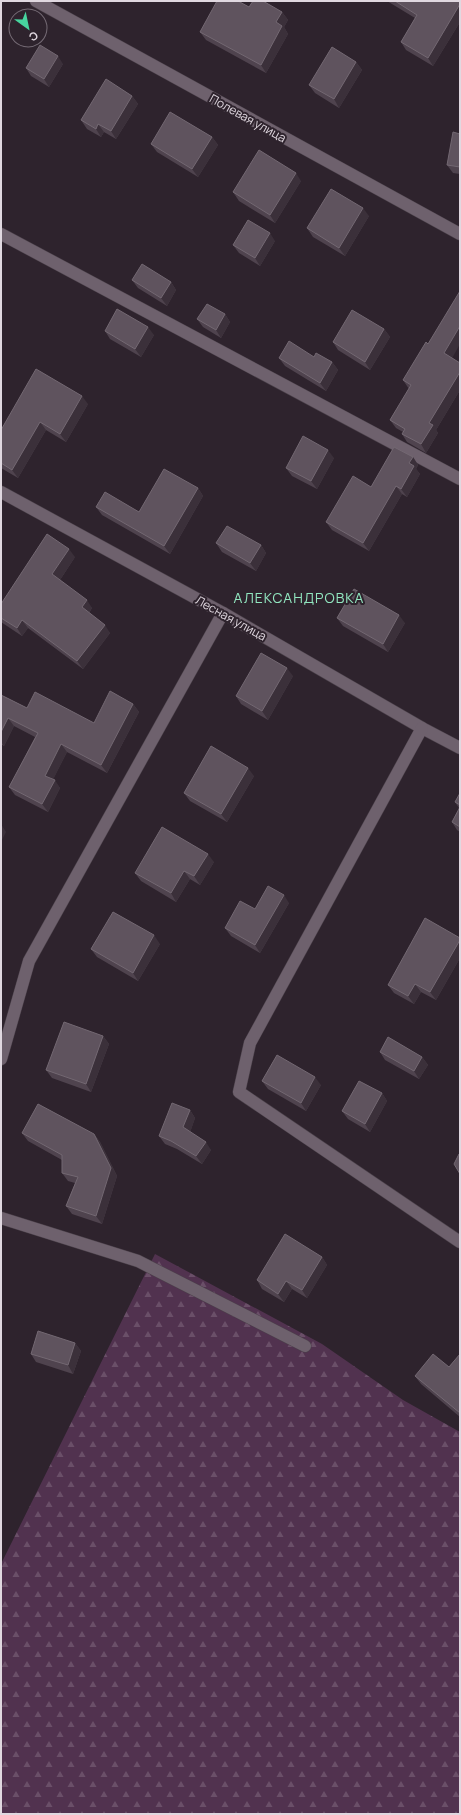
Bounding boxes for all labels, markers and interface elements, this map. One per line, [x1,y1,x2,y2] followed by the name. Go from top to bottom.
[8,8,48,48] north arrow
[26,28,41,45] text: С
[207,90,289,146] street label: Полевая улица
[234,588,364,607] district label: АЛЕКСАНДРОВКА
[192,591,270,645] street label: Лесная улица

